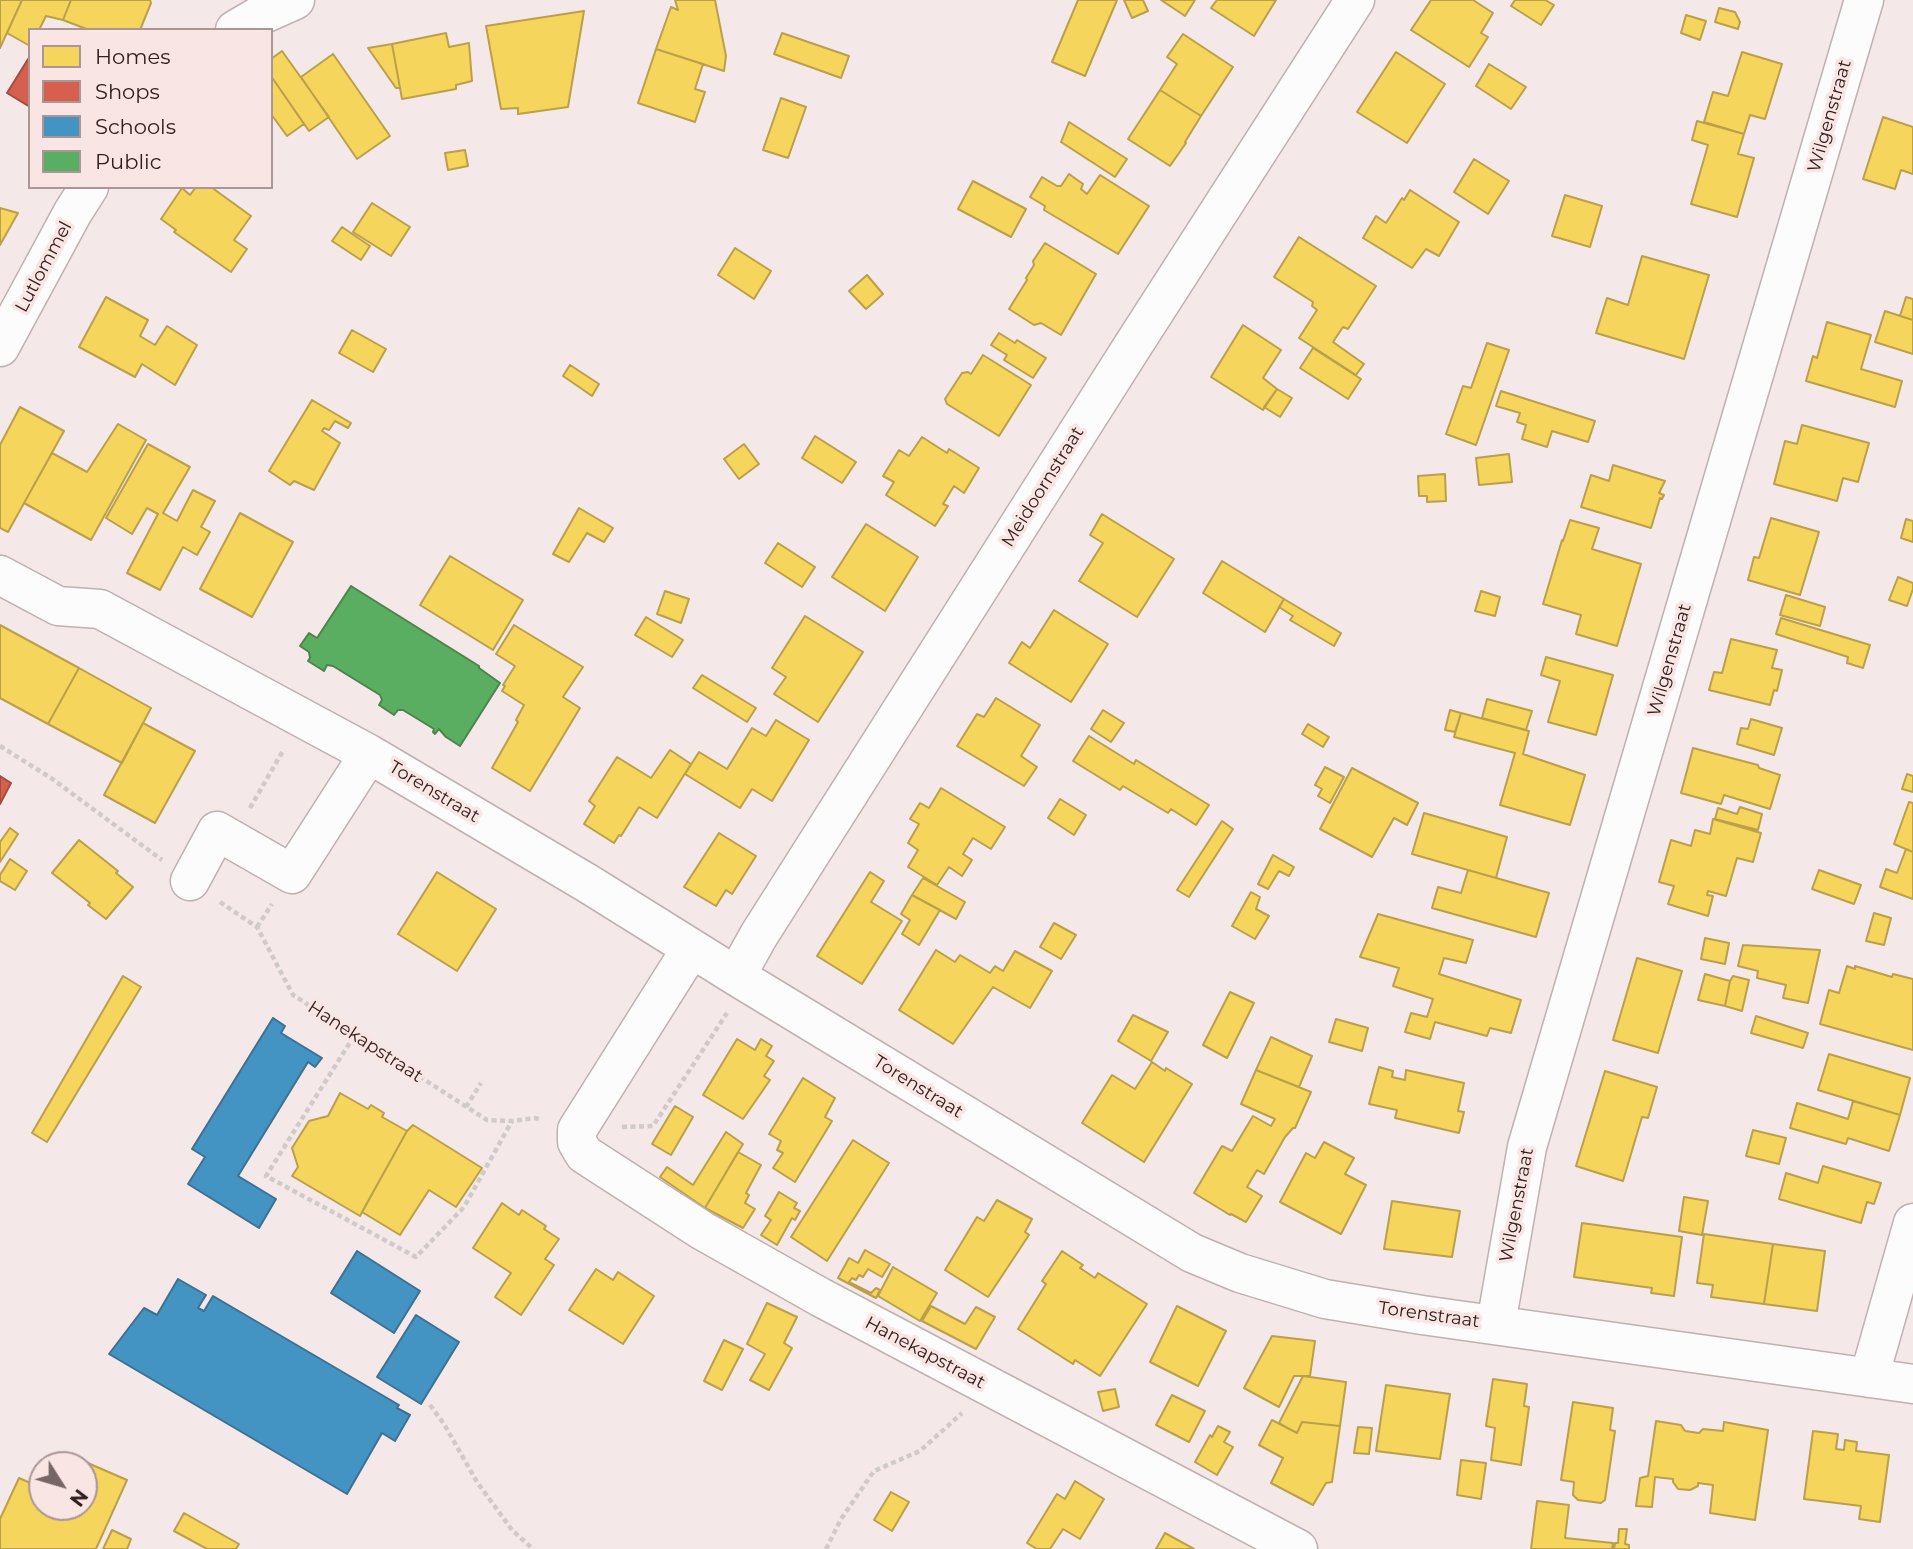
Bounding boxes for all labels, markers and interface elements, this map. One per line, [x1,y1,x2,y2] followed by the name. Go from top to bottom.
[28,28,273,189] legend
[95,44,170,69] text: Homes
[1804,57,1856,175] street label: Wilgenstraat
[95,79,160,104] text: Shops
[95,114,176,139] text: Schools
[95,149,162,174] text: Public
[11,218,77,316] street label: Lutlommel
[997,423,1089,551] street label: Meidoornstraat
[1644,601,1696,719] street label: Wilgenstraat
[385,757,483,827] street label: Torenstraat
[303,997,427,1087] street label: Hanekapstraat
[869,1051,967,1123] street label: Torenstraat
[1495,1146,1539,1264] street label: Wilgenstraat
[1377,1297,1481,1333] street label: Torenstraat
[861,1312,989,1394] street label: Hanekapstraat
[28,1451,98,1521] north arrow
[65,1485,92,1511] text: N

